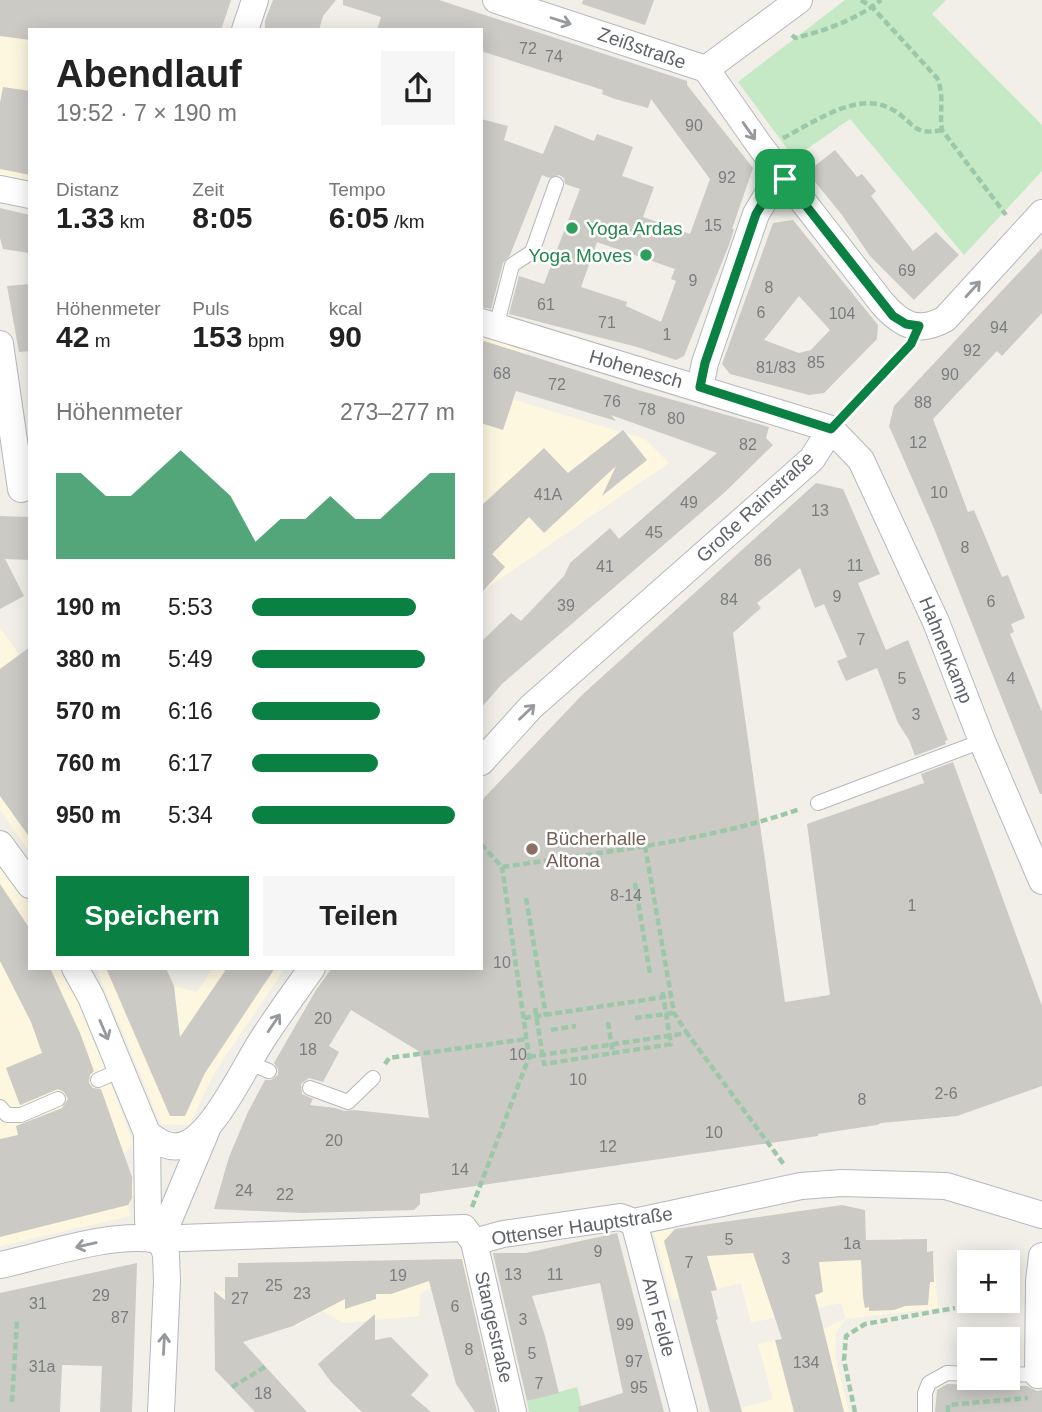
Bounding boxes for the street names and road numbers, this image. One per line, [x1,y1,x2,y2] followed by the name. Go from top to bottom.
[595,23,689,73] street label: Zeißstraße
[587,346,685,392] street label: Hohenesch
[692,447,818,567] street label: Große Rainstraße
[915,594,977,706] street label: Hahnenkamp
[490,1203,674,1249] street label: Ottenser Hauptstraße
[471,1269,517,1385] street label: Stangestraße
[638,1275,680,1359] street label: Am Felde

